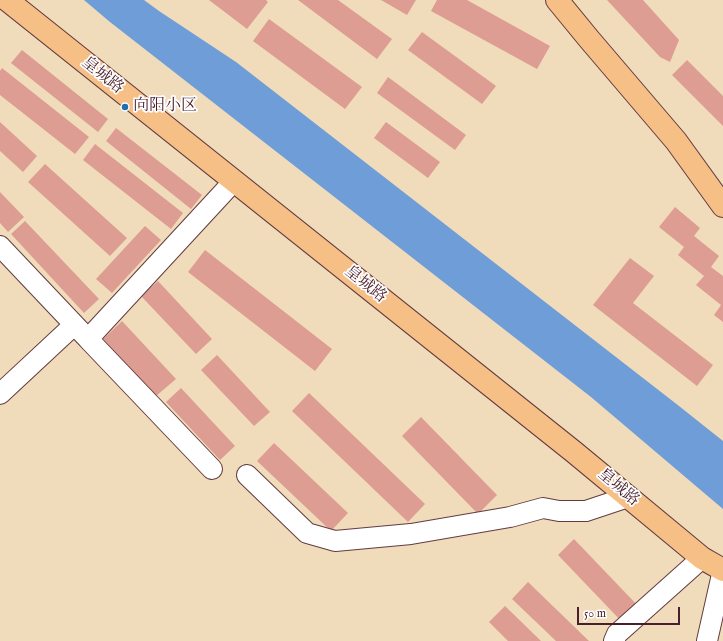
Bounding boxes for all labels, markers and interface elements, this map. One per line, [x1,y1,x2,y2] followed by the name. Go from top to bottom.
[77,53,127,99] street label: 皇城路
[133,97,197,117] place label: 向阳小区
[120,102,130,112] marker: 向阳小区
[340,262,390,308] street label: 皇城路
[593,465,643,511] street label: 皇城路
[579,599,682,625] scale bar
[584,606,606,621] text: 50 m

